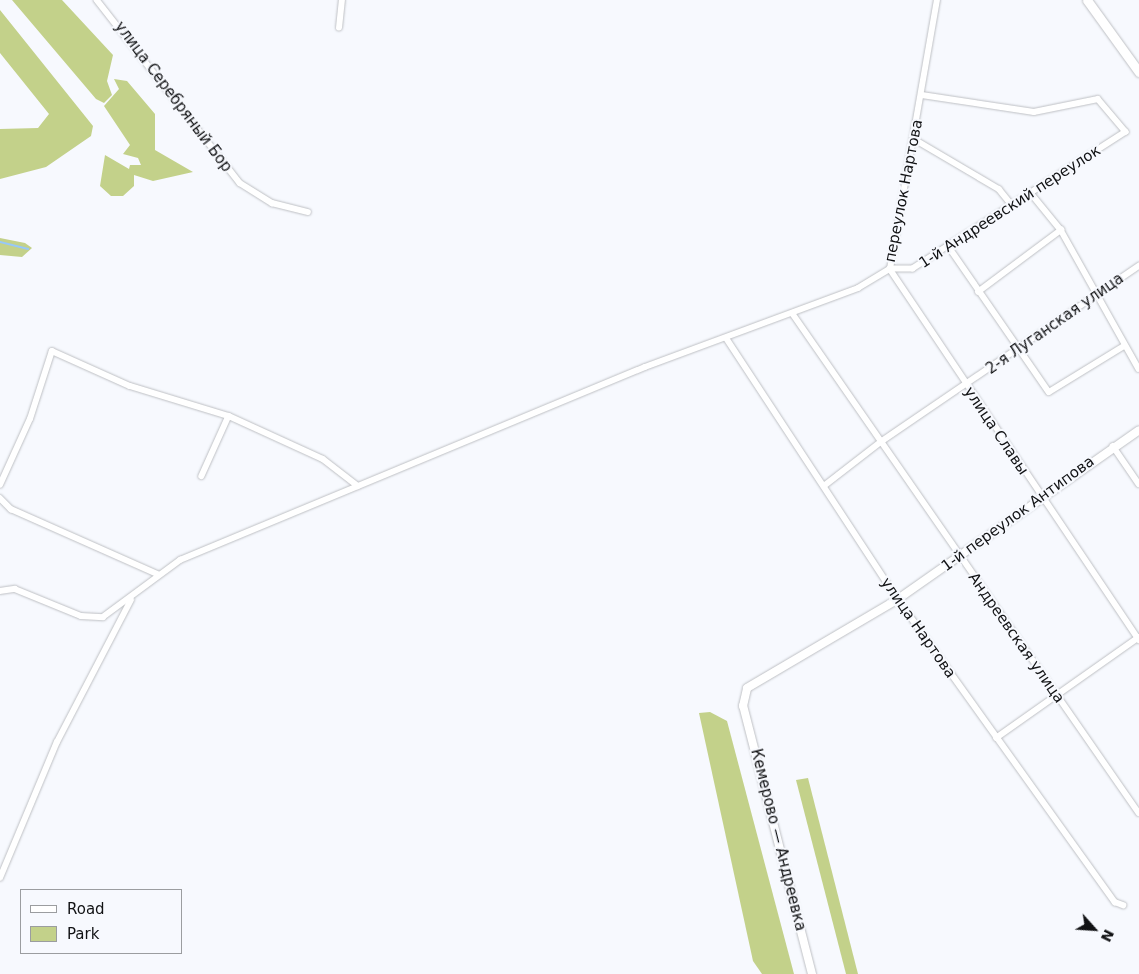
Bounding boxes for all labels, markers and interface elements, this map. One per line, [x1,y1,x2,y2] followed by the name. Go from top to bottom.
[111,18,235,176] street label: улица Серебряный Бор
[881,118,927,264] street label: переулок Нартова
[916,142,1104,272] street label: 1-й Андреевский переулок
[983,270,1127,378] street label: 2-я Луганская улица
[960,384,1032,478] street label: улица Славы
[938,453,1098,575] street label: 1-й переулок Антипова
[964,569,1068,707] street label: Андреевская улица
[877,574,959,682] street label: улица Нартова
[747,747,809,933] street label: Кемерово — Андреевка
[20,889,182,954] legend
[67,900,105,918] text: Road
[1069,904,1119,954] north arrow
[67,925,99,943] text: Park
[1098,927,1117,944] text: N

